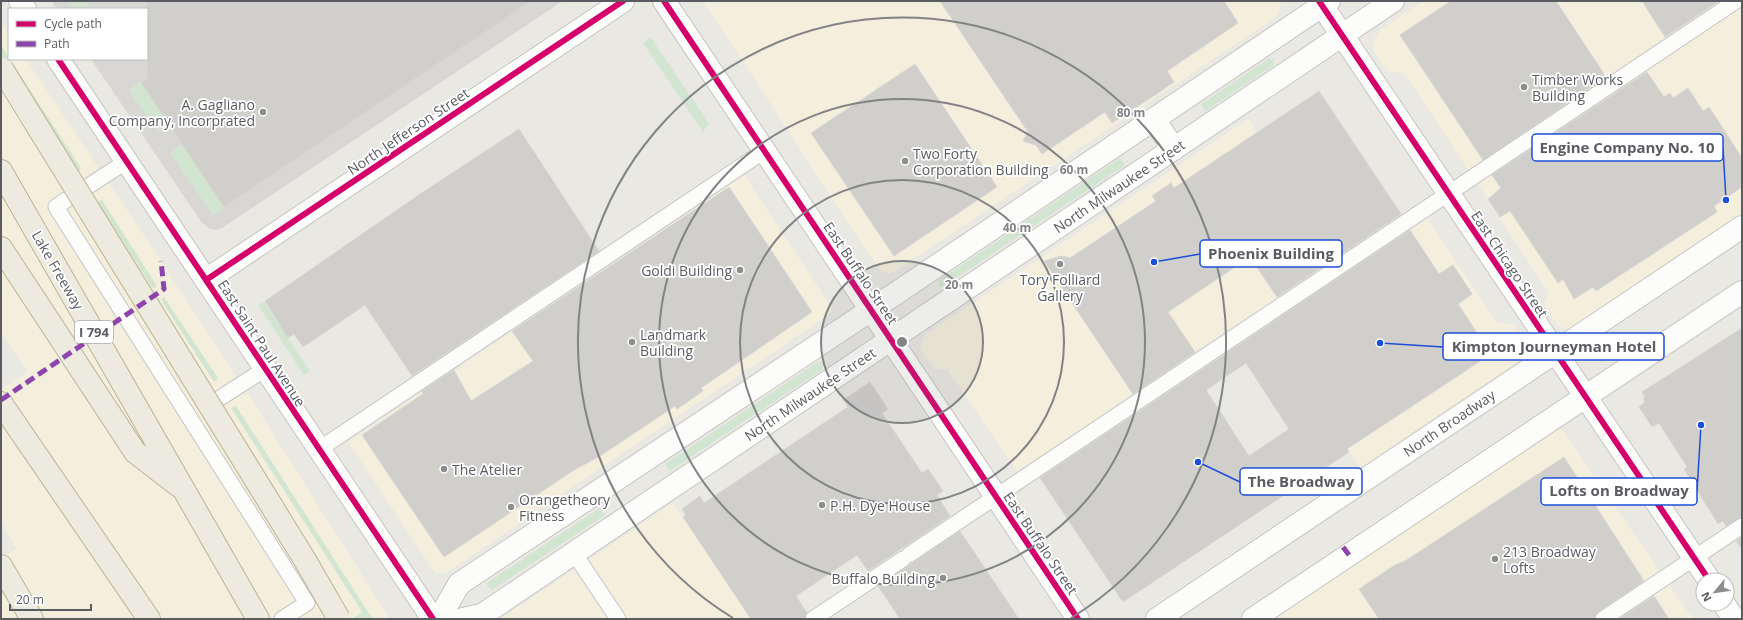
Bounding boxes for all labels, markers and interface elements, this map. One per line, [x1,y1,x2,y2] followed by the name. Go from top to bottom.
[8,8,148,60] legend
[44,15,102,32] text: Cycle path
[44,35,70,52] text: Path
[1532,70,1623,105] place label: Timber Works Building
[1519,82,1529,92] marker: Timber Works Building
[343,83,473,179] street label: North Jefferson Street
[109,95,255,130] place label: A. Gagliano Company, Incorprated
[1117,104,1145,121] text: 80 m
[258,107,268,117] marker: A. Gagliano Company, Incorprated
[1532,134,1723,161] callout: Engine Company No. 10
[1050,135,1188,237] street label: North Milwaukee Street
[1539,137,1715,157] text: Engine Company No. 10
[913,144,1049,179] place label: Two Forty Corporation Building
[900,156,910,166] marker: Two Forty Corporation Building
[1060,161,1088,178] text: 60 m
[1467,207,1553,321] street label: East Chicago Street
[819,218,903,328] street label: East Buffalo Street
[1003,219,1031,236] text: 40 m
[28,227,89,314] street label: Lake Freeway
[1200,240,1342,267] callout: Phoenix Building
[1208,243,1334,263] text: Phoenix Building
[1055,259,1065,269] marker: Tory Folliard Gallery
[641,261,732,280] place label: Goldi Building
[735,265,745,275] marker: Goldi Building
[1020,270,1100,305] place label: Tory Folliard Gallery
[214,276,310,410] street label: East Saint Paul Avenue
[945,276,973,293] text: 20 m
[75,321,113,343] road number: I 794
[640,325,707,360] place label: Landmark Building
[1443,333,1664,360] callout: Kimpton Journeyman Hotel
[895,335,909,349] centre of rings
[1452,336,1656,356] text: Kimpton Journeyman Hotel
[627,337,637,347] marker: Landmark Building
[741,343,879,445] street label: North Milwaukee Street
[1399,385,1500,461] street label: North Broadway
[452,460,522,479] place label: The Atelier
[439,464,449,474] marker: The Atelier
[1240,468,1362,495] callout: The Broadway
[1248,471,1355,491] text: The Broadway
[1541,478,1697,505] callout: Lofts on Broadway
[1549,480,1689,500] text: Lofts on Broadway
[999,488,1083,598] street label: East Buffalo Street
[519,490,611,525] place label: Orangetheory Fitness
[830,496,930,515] place label: P.H. Dye House
[817,500,827,510] marker: P.H. Dye House
[506,502,516,512] marker: Orangetheory Fitness
[1503,542,1597,577] place label: 213 Broadway Lofts
[1490,554,1500,564] marker: 213 Broadway Lofts
[832,569,935,588] place label: Buffalo Building
[1695,572,1735,612] north arrow
[938,573,948,583] marker: Buffalo Building
[10,586,91,612] scale bar
[1697,590,1715,605] text: N
[16,591,44,608] text: 20 m

